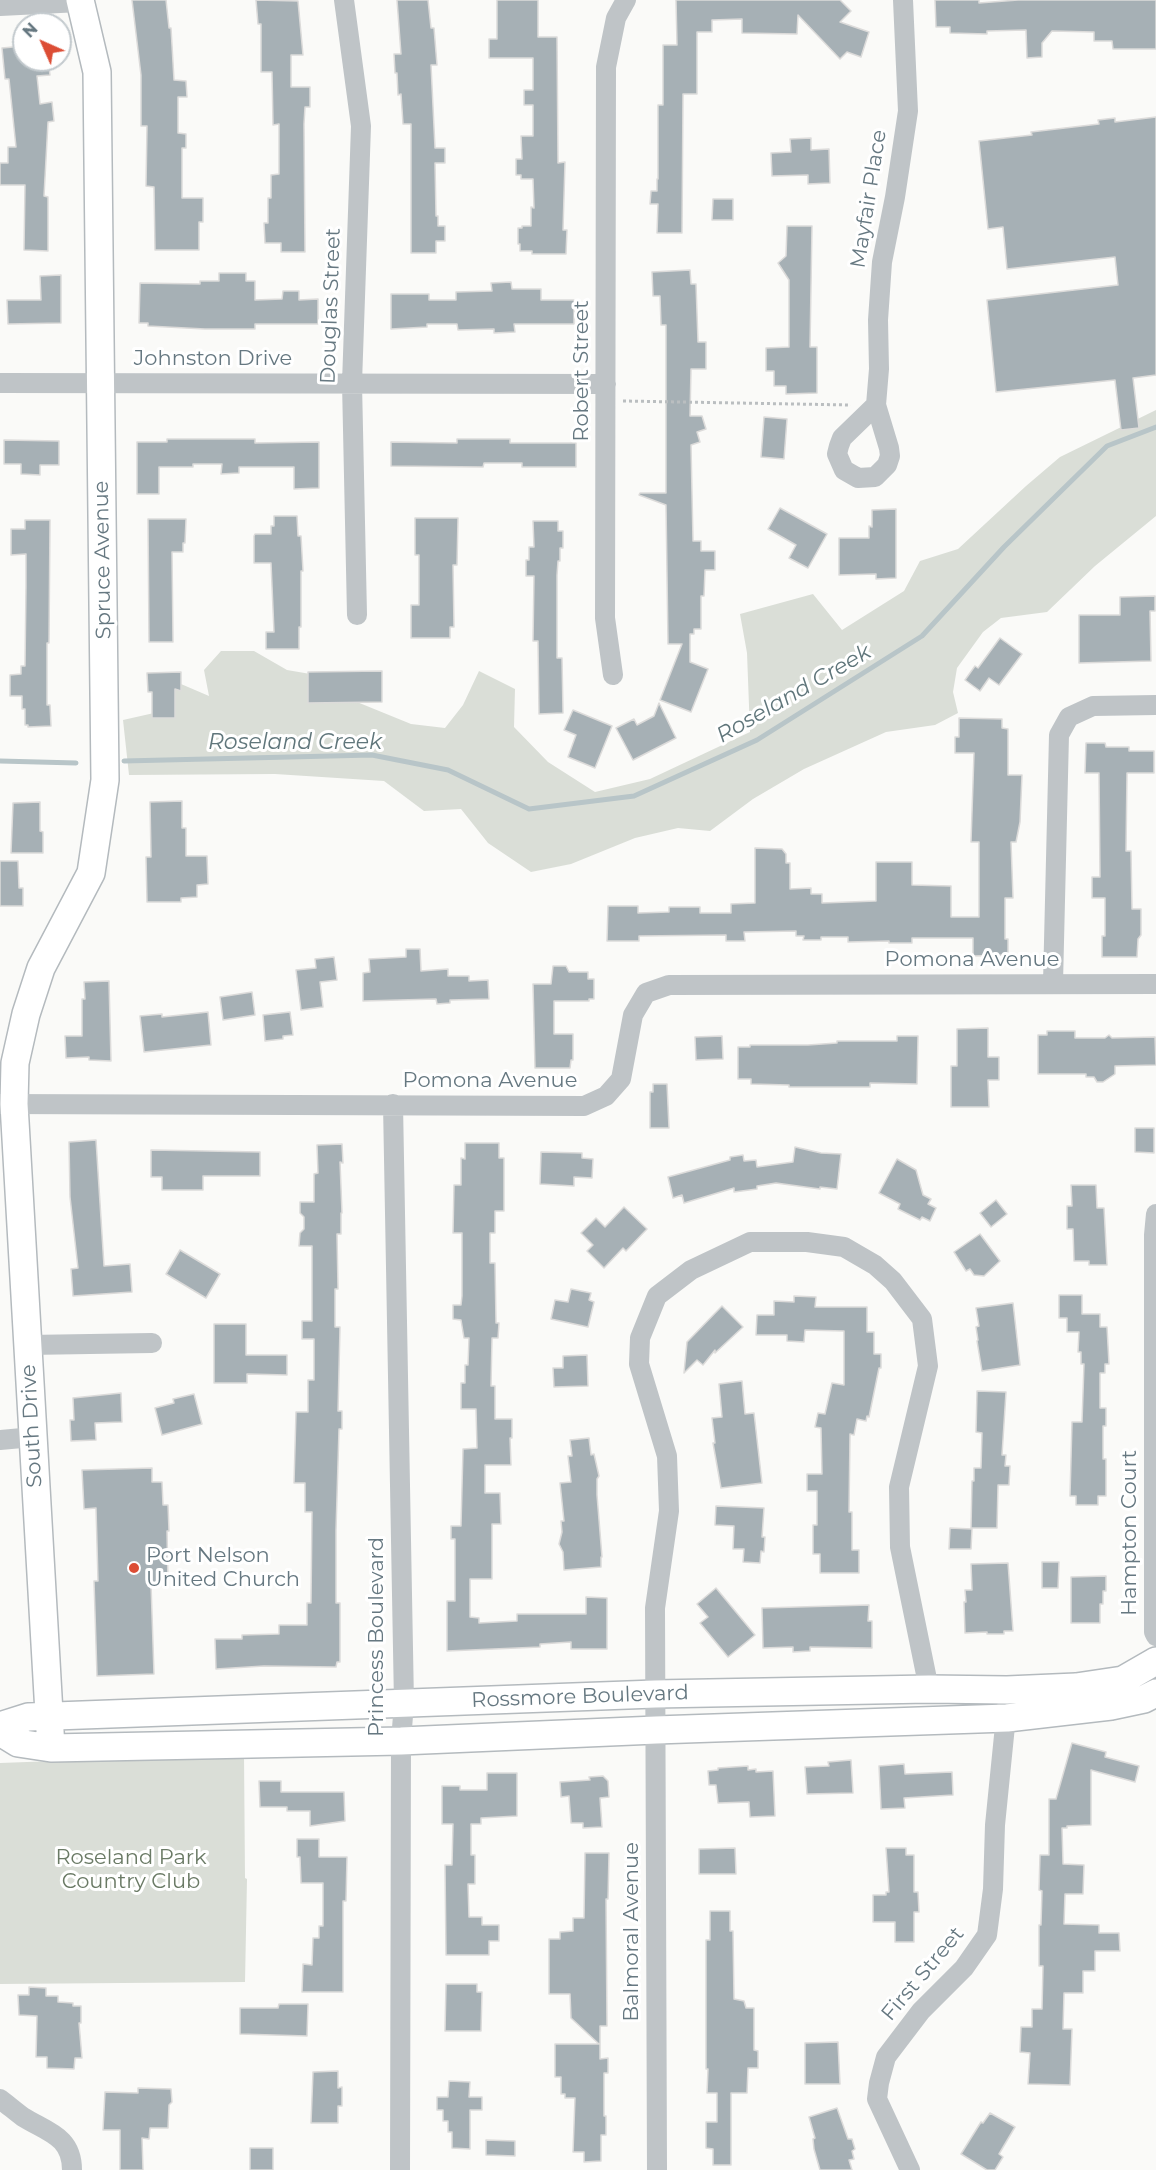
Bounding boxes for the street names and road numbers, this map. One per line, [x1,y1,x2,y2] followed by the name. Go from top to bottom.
[846,128,892,270] street label: Mayfair Place
[316,227,346,385] street label: Douglas Street
[569,300,595,442] street label: Robert Street
[134,346,292,372] street label: Johnston Drive
[89,480,117,640] street label: Spruce Avenue
[885,947,1059,973] street label: Pomona Avenue
[403,1068,577,1094] street label: Pomona Avenue
[16,1364,48,1488] street label: South Drive
[1117,1450,1143,1616] street label: Hampton Court
[364,1537,390,1737] street label: Princess Boulevard
[471,1681,689,1713] street label: Rossmore Boulevard
[619,1842,645,2022] street label: Balmoral Avenue
[876,1922,970,2026] street label: First Street

